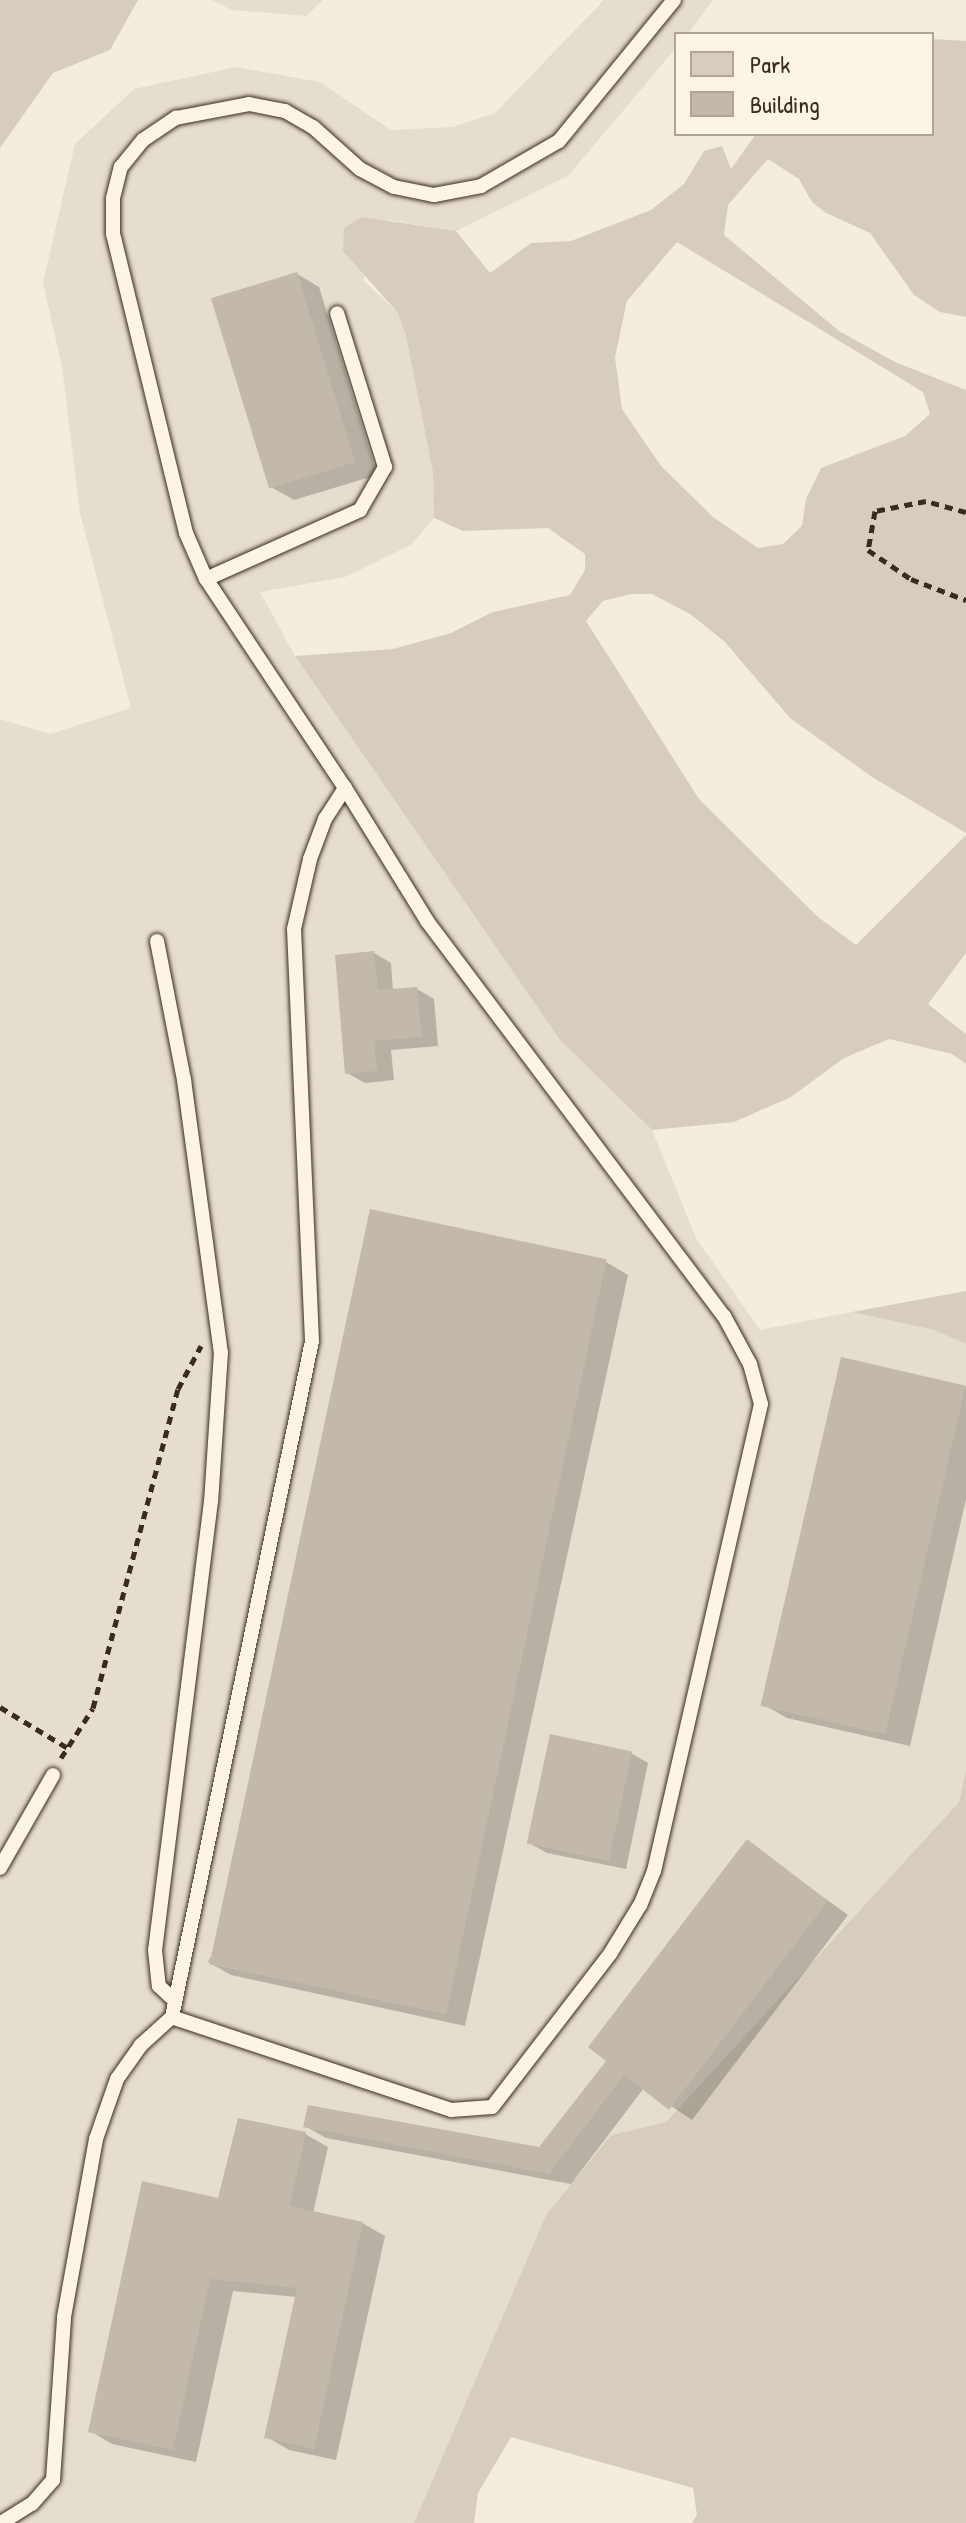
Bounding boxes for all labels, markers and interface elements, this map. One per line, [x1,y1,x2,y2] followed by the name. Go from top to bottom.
[674,32,934,136] legend
[750,48,790,80] text: Park
[750,88,820,120] text: Building

